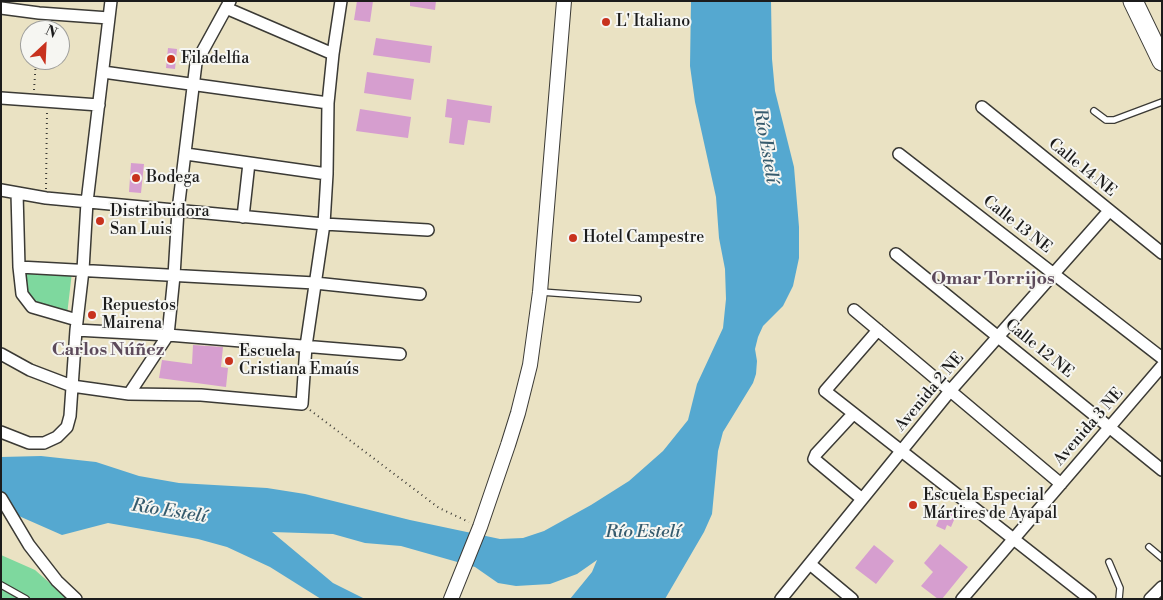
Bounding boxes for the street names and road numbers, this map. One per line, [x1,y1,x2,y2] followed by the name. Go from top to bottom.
[1044,135,1120,201] street label: Calle 14 NE
[979,192,1055,258] street label: Calle 13 NE
[1001,316,1077,382] street label: Calle 12 NE
[892,349,968,435] street label: Avenida 2 NE
[1050,384,1128,470] street label: Avenida 3 NE

